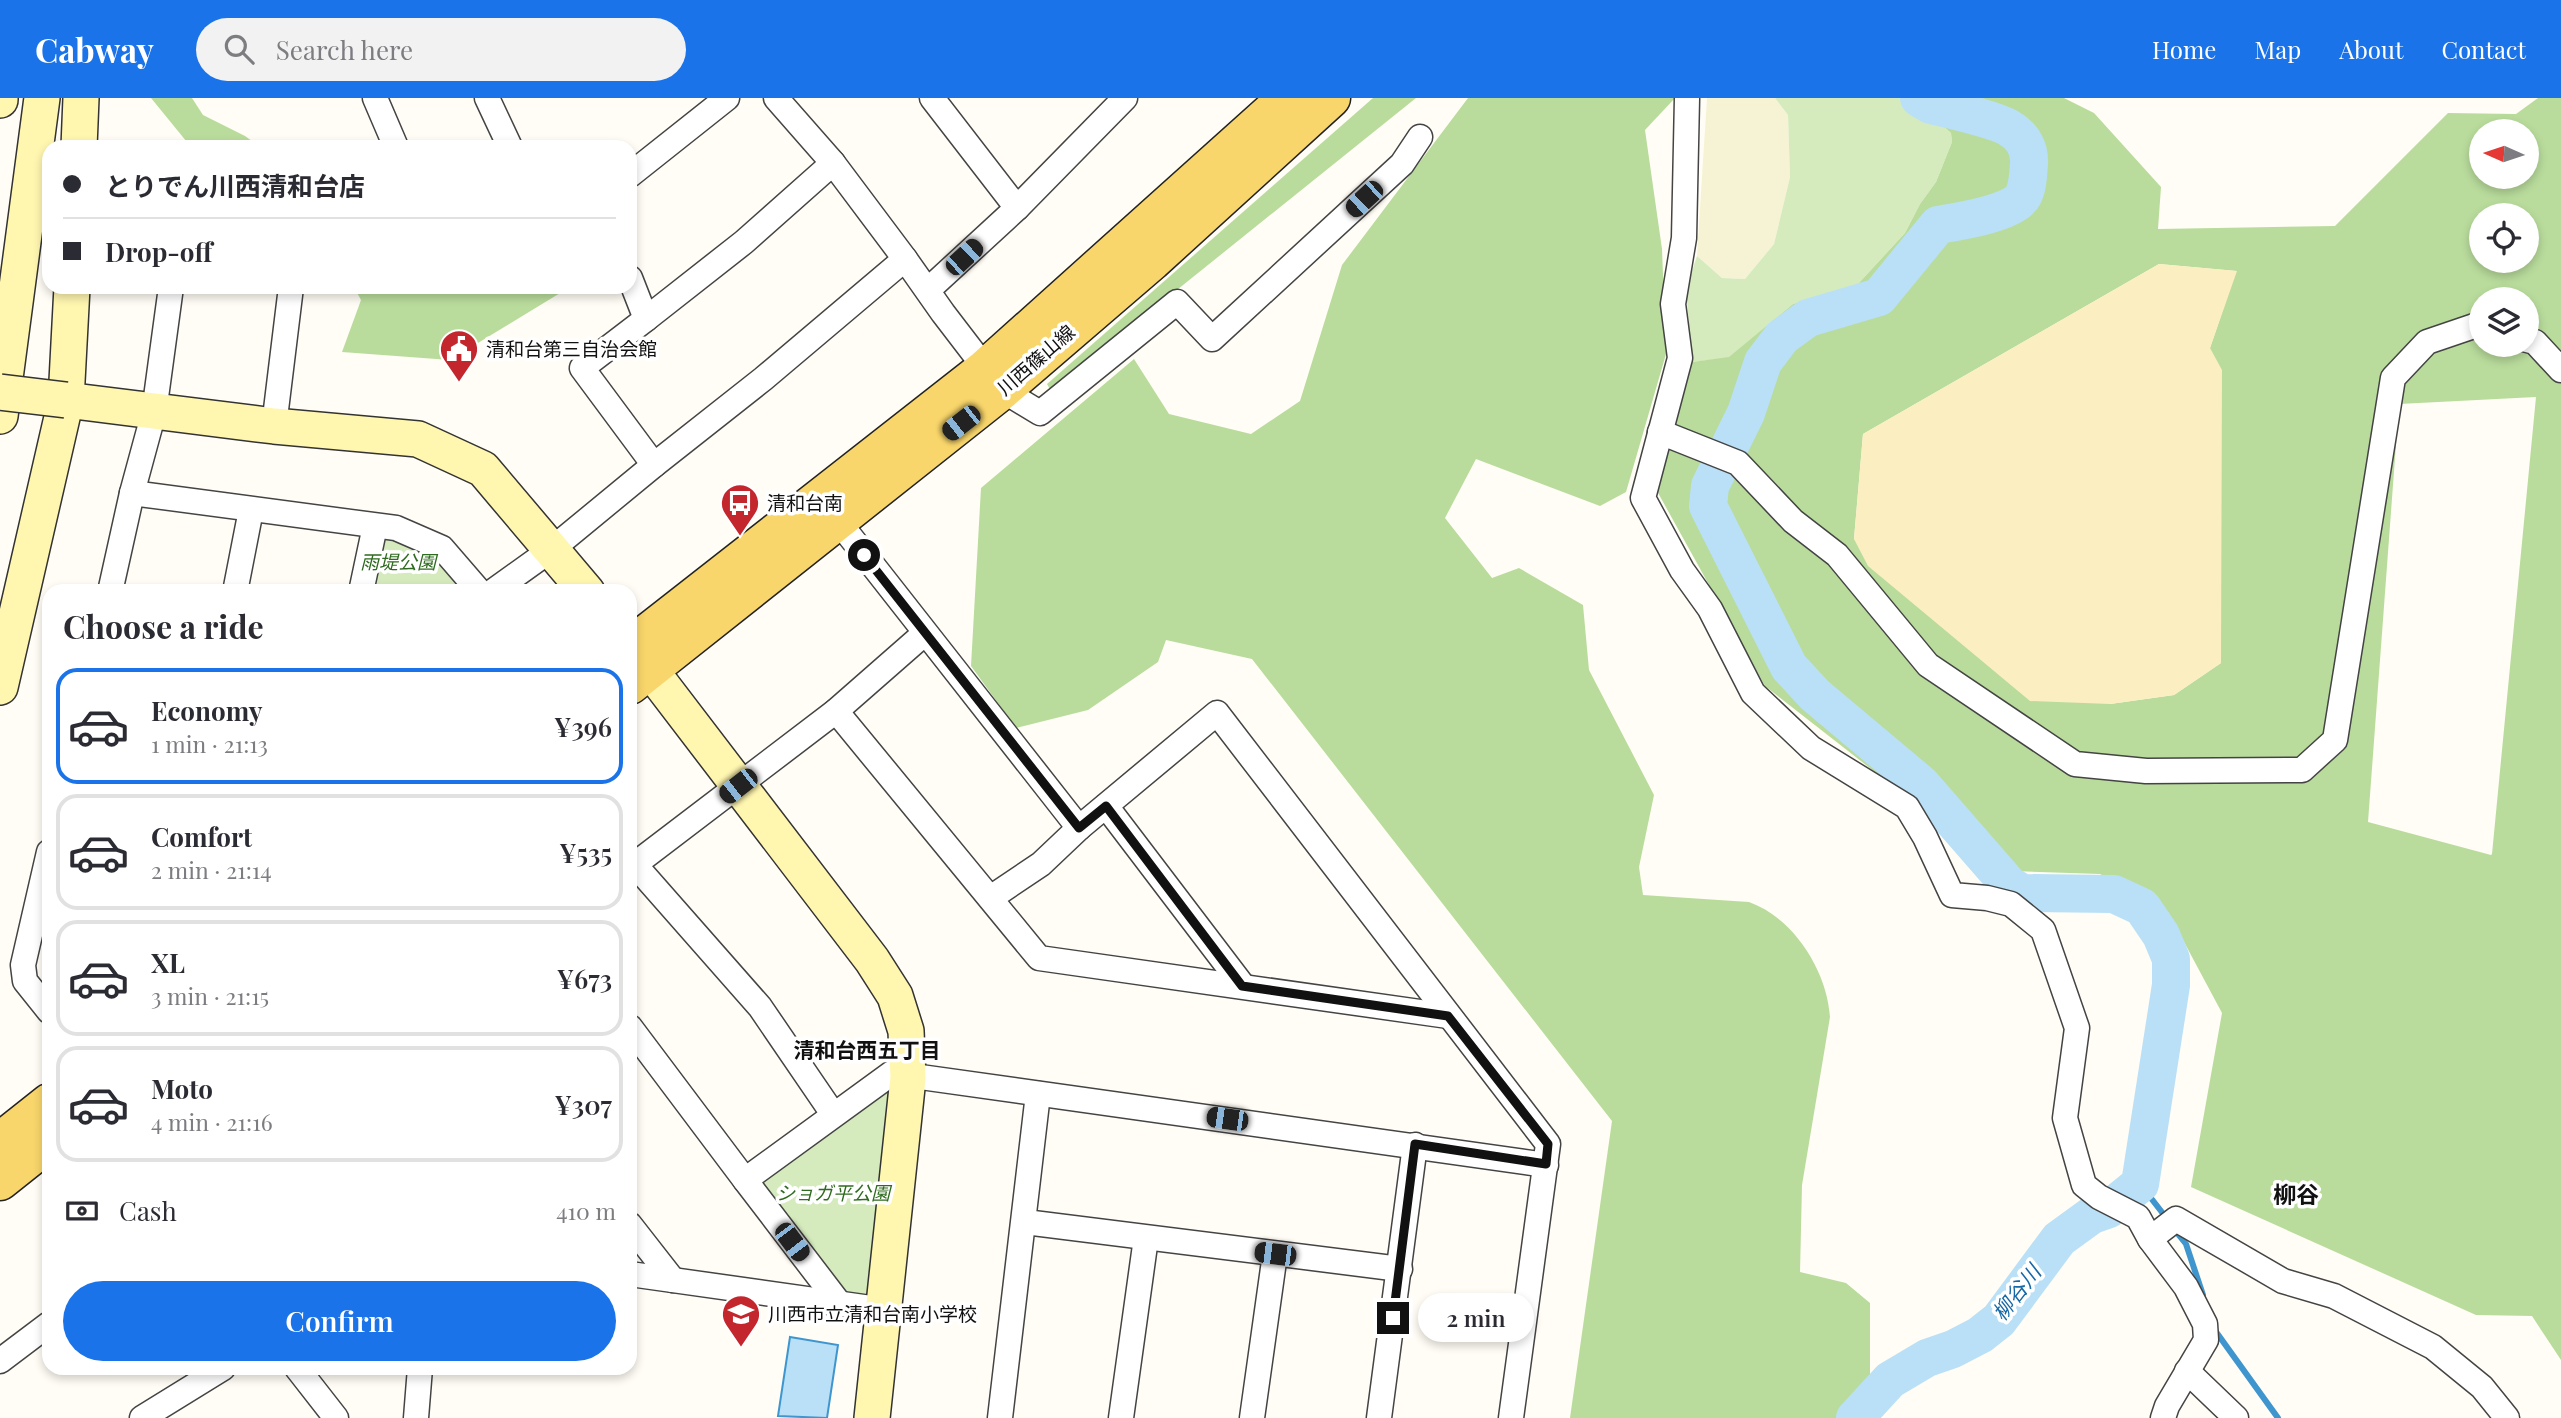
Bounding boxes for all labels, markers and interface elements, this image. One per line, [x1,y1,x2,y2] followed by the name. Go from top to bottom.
[196,18,686,81] search box
[35,27,154,71] text: Cabway
[220,30,258,68] icon: search
[276,32,413,67] text: Search here
[2152,33,2216,65] text: Home
[2254,33,2301,65] text: Map
[2339,33,2403,65] text: About
[2441,33,2526,65] text: Contact
[2469,119,2539,189] north arrow
[2469,119,2539,357] map controls
[105,168,365,203] text: とりでん川西清和台店
[1342,177,1387,221] car
[2469,203,2539,273] button: locate
[105,234,212,269] text: Drop-off
[942,235,987,279] car
[2469,287,2539,357] button: layers
[991,318,1080,400] street label: 川西篠山線
[438,328,480,383] public building icon: 清和台第三自治会館
[486,335,657,361] place label: 清和台第三自治会館
[938,402,985,444] car
[719,482,761,537] bus stop icon: 清和台南
[767,489,843,515] place label: 清和台南
[848,539,880,571] route start
[360,548,439,574] park label: 雨堤公園
[63,604,264,647] text: Choose a ride
[151,693,262,728] text: Economy
[67,695,130,758] icon: car
[554,709,612,744] text: ¥396
[151,728,268,759] text: 1 min · 21:13
[715,765,762,807] car
[151,819,252,854] text: Comfort
[67,821,130,884] icon: car
[559,835,612,870] text: ¥535
[151,854,272,885] text: 2 min · 21:14
[151,945,185,980] text: XL
[67,947,130,1010] icon: car
[557,961,612,996] text: ¥673
[151,980,269,1011] text: 3 min · 21:15
[794,1035,941,1063] district label: 清和台西五丁目
[151,1071,213,1106] text: Moto
[67,1073,130,1136] icon: car
[555,1087,612,1122] text: ¥307
[151,1106,273,1137] text: 4 min · 21:16
[1205,1106,1250,1132] car
[2273,1178,2319,1209] district label: 柳谷
[776,1179,893,1205] park label: ショガ平公園
[63,1192,101,1230] icon: cash
[119,1193,177,1228] text: Cash
[556,1195,616,1226] text: 410 m
[771,1219,814,1265] car
[1253,1241,1298,1267] car
[1985,1257,2047,1325] water label: 柳谷川
[63,1281,616,1361] button: Confirm
[720,1293,762,1348] school or university icon: 川西市立清和台南小学校
[1418,1294,1533,1342] callout: 2 min
[768,1300,977,1326] place label: 川西市立清和台南小学校
[1377,1302,1409,1334] route end
[1447,1302,1505,1333] text: 2 min

